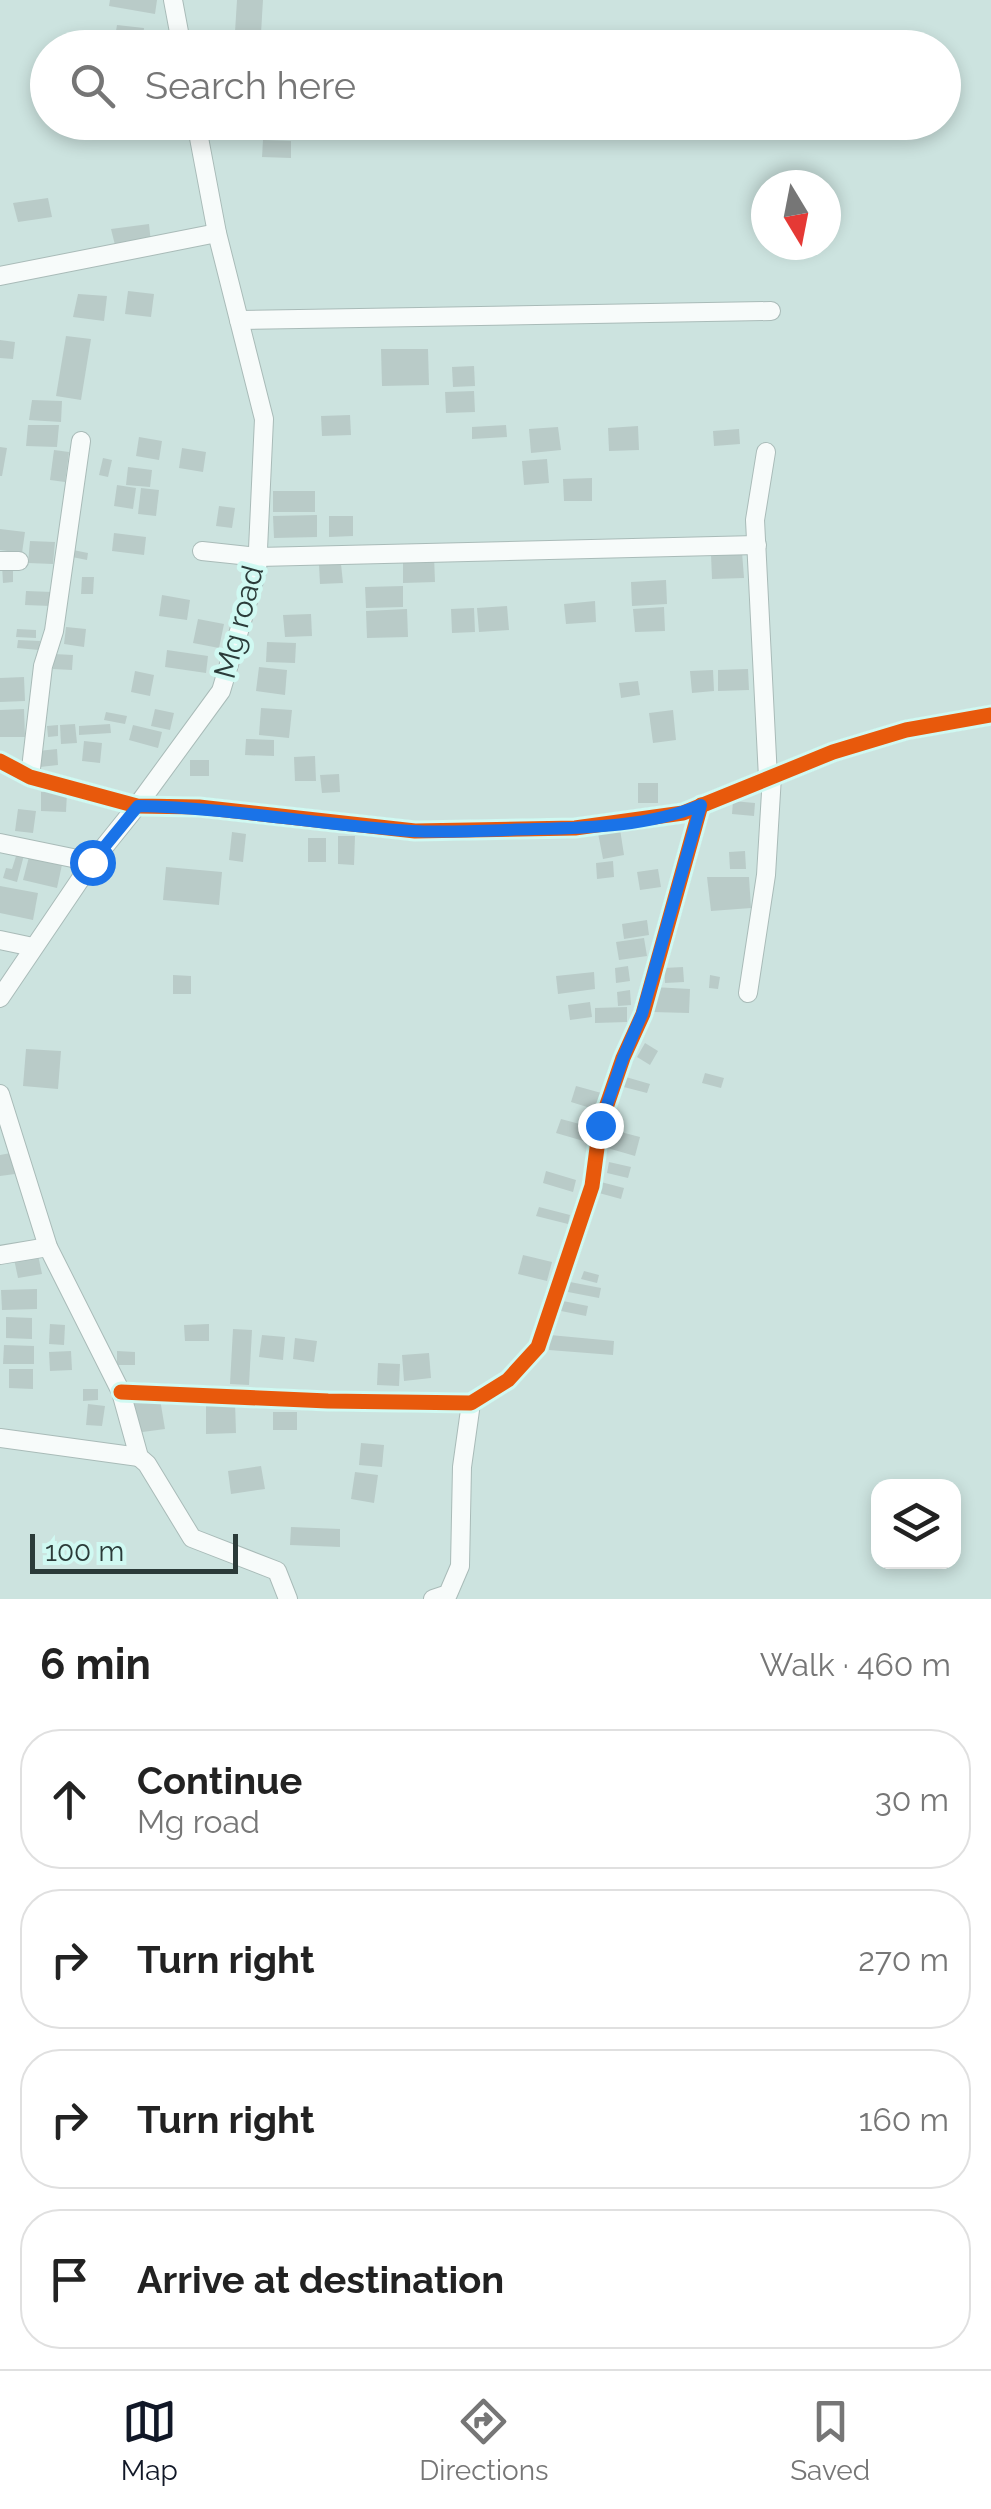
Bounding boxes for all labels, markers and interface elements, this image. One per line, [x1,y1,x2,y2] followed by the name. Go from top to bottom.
[30,30,961,140] search box
[65,58,120,113] icon: search
[145,63,356,108] text: Search here
[751,170,841,260] north arrow
[207,562,270,682] street label: Mg road
[70,840,116,886] route start
[578,1103,624,1149] route end
[871,1479,961,1569] map controls
[871,1479,961,1569] button: layers
[30,1529,238,1574] scale bar
[45,1535,124,1568] text: 100 m
[40,1640,151,1689] text: 6 min
[760,1646,951,1683] text: Walk · 460 m
[137,1758,302,1803] text: Continue
[42,1772,97,1827] icon: ahead
[875,1781,949,1818] text: 30 m
[137,1803,260,1840] text: Mg road
[42,1932,97,1987] icon: right
[137,1937,314,1982] text: Turn right
[858,1941,949,1978] text: 270 m
[42,2092,97,2147] icon: right
[137,2097,314,2142] text: Turn right
[859,2101,949,2138] text: 160 m
[42,2252,97,2307] icon: arrive
[137,2257,504,2302] text: Arrive at destination
[121,2394,178,2487] tab: Map
[419,2394,549,2487] tab: Directions
[790,2394,870,2487] tab: Saved

